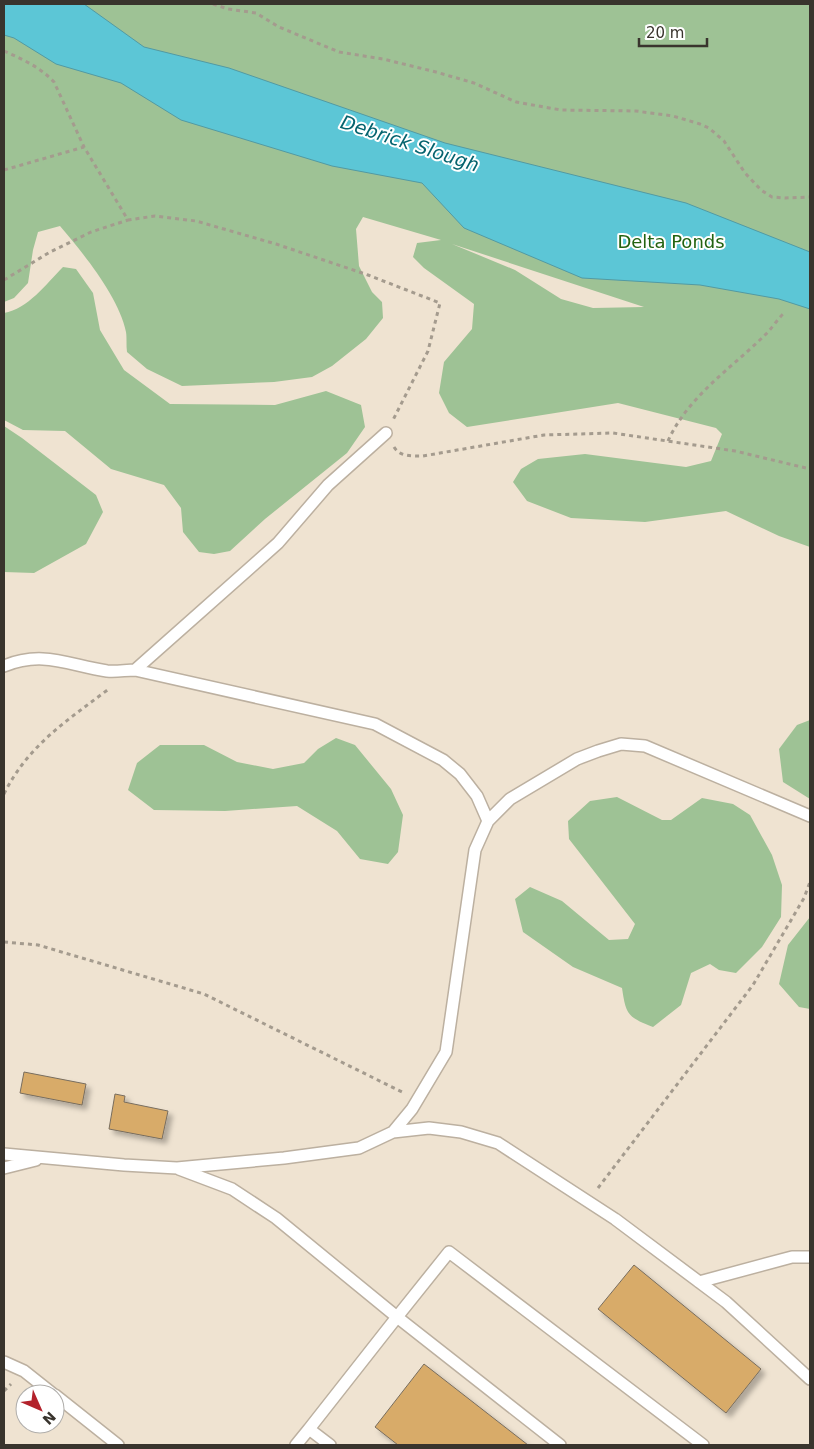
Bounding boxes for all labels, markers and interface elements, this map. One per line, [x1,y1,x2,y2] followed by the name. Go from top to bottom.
[639,15,706,47] scale bar
[646,24,684,42] text: 20 m
[338,110,482,176] water label: Debrick Slough
[617,231,725,252] park label: Delta Ponds
[15,1384,65,1434] north arrow
[39,1408,59,1428] text: N

